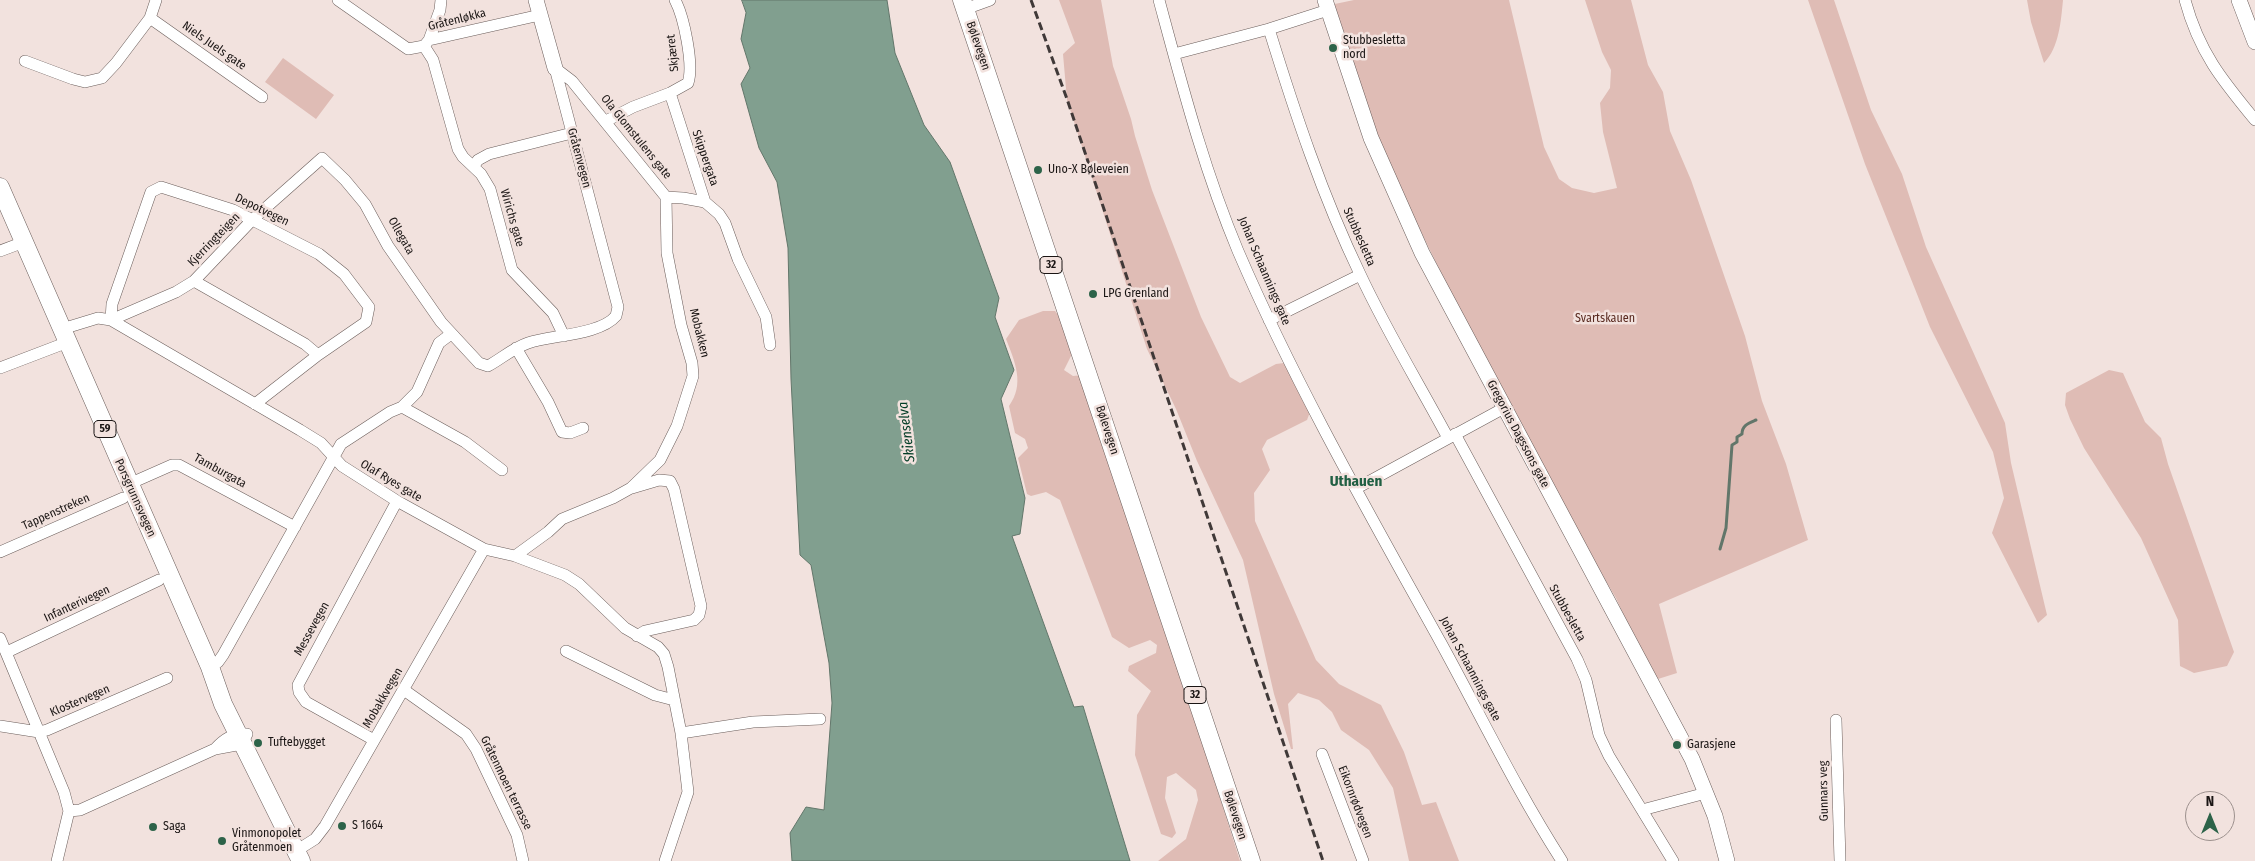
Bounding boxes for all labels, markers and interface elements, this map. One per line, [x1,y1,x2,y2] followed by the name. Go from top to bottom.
[427,6,487,34] street label: Gråtenløkka
[179,19,249,73] street label: Niels Juels gate
[963,20,993,72] street label: Bølevegen
[664,34,682,72] street label: Skjæret
[1343,34,1406,62] place label: Stubbesletta nord
[1327,42,1339,54] marker: Stubbesletta nord
[598,92,674,182] street label: Ola Glomstulens gate
[564,126,594,190] street label: Gråtenvegen
[689,128,721,188] street label: Skippergata
[1048,163,1129,177] place label: Uno-X Bøleveien
[1032,164,1044,176] marker: Uno-X Bøleveien
[497,187,527,249] street label: Wirichs gate
[233,191,291,229] street label: Depotvegen
[1340,205,1378,269] street label: Stubbesletta
[185,210,243,270] street label: Kjerringteigen
[385,215,417,257] street label: Ollegata
[1235,215,1293,327] street label: Johan Schaannings gate
[1040,256,1062,274] road number: 32
[1103,287,1169,301] place label: LPG Grenland
[1087,288,1099,300] marker: LPG Grenland
[686,307,712,359] street label: Mobakken
[1575,312,1635,326] park label: Svartskauen
[1484,378,1552,490] street label: Gregorius Dagssons gate
[895,401,919,463] water label: Skienselva
[1092,404,1122,456] street label: Bølevegen
[94,420,116,438] road number: 59
[191,451,249,491] street label: Tamburgata
[111,457,159,539] street label: Porsgrunnsvegen
[357,457,425,505] street label: Olaf Ryes gate
[1330,473,1382,491] district label: Uthauen
[20,491,92,533] street label: Tappenstreken
[42,582,112,626] street label: Infanterivegen
[1546,582,1588,644] street label: Stubbesletta
[291,600,333,658] street label: Messevegen
[1436,614,1504,724] street label: Johan Schaannings gate
[360,665,406,731] street label: Mobakkvegen
[48,682,112,720] street label: Klostervegen
[1184,686,1206,704] road number: 32
[477,734,535,832] street label: Gråtenmoen terrasse
[268,736,325,750] place label: Tuftebygget
[252,737,264,749] marker: Tuftebygget
[1687,738,1736,752] place label: Garasjene
[1671,739,1683,751] marker: Garasjene
[1816,761,1832,821] street label: Gunnars veg
[1335,764,1375,840] street label: Eikornrødvegen
[1220,789,1250,841] street label: Bølevegen
[2185,791,2235,841] north arrow
[2206,793,2214,810] text: N
[352,819,383,833] place label: S 1664
[163,820,186,834] place label: Saga
[336,820,348,832] marker: S 1664
[147,821,159,833] marker: Saga
[232,827,301,855] place label: Vinmonopolet Gråtenmoen
[216,835,228,847] marker: Vinmonopolet Gråtenmoen

